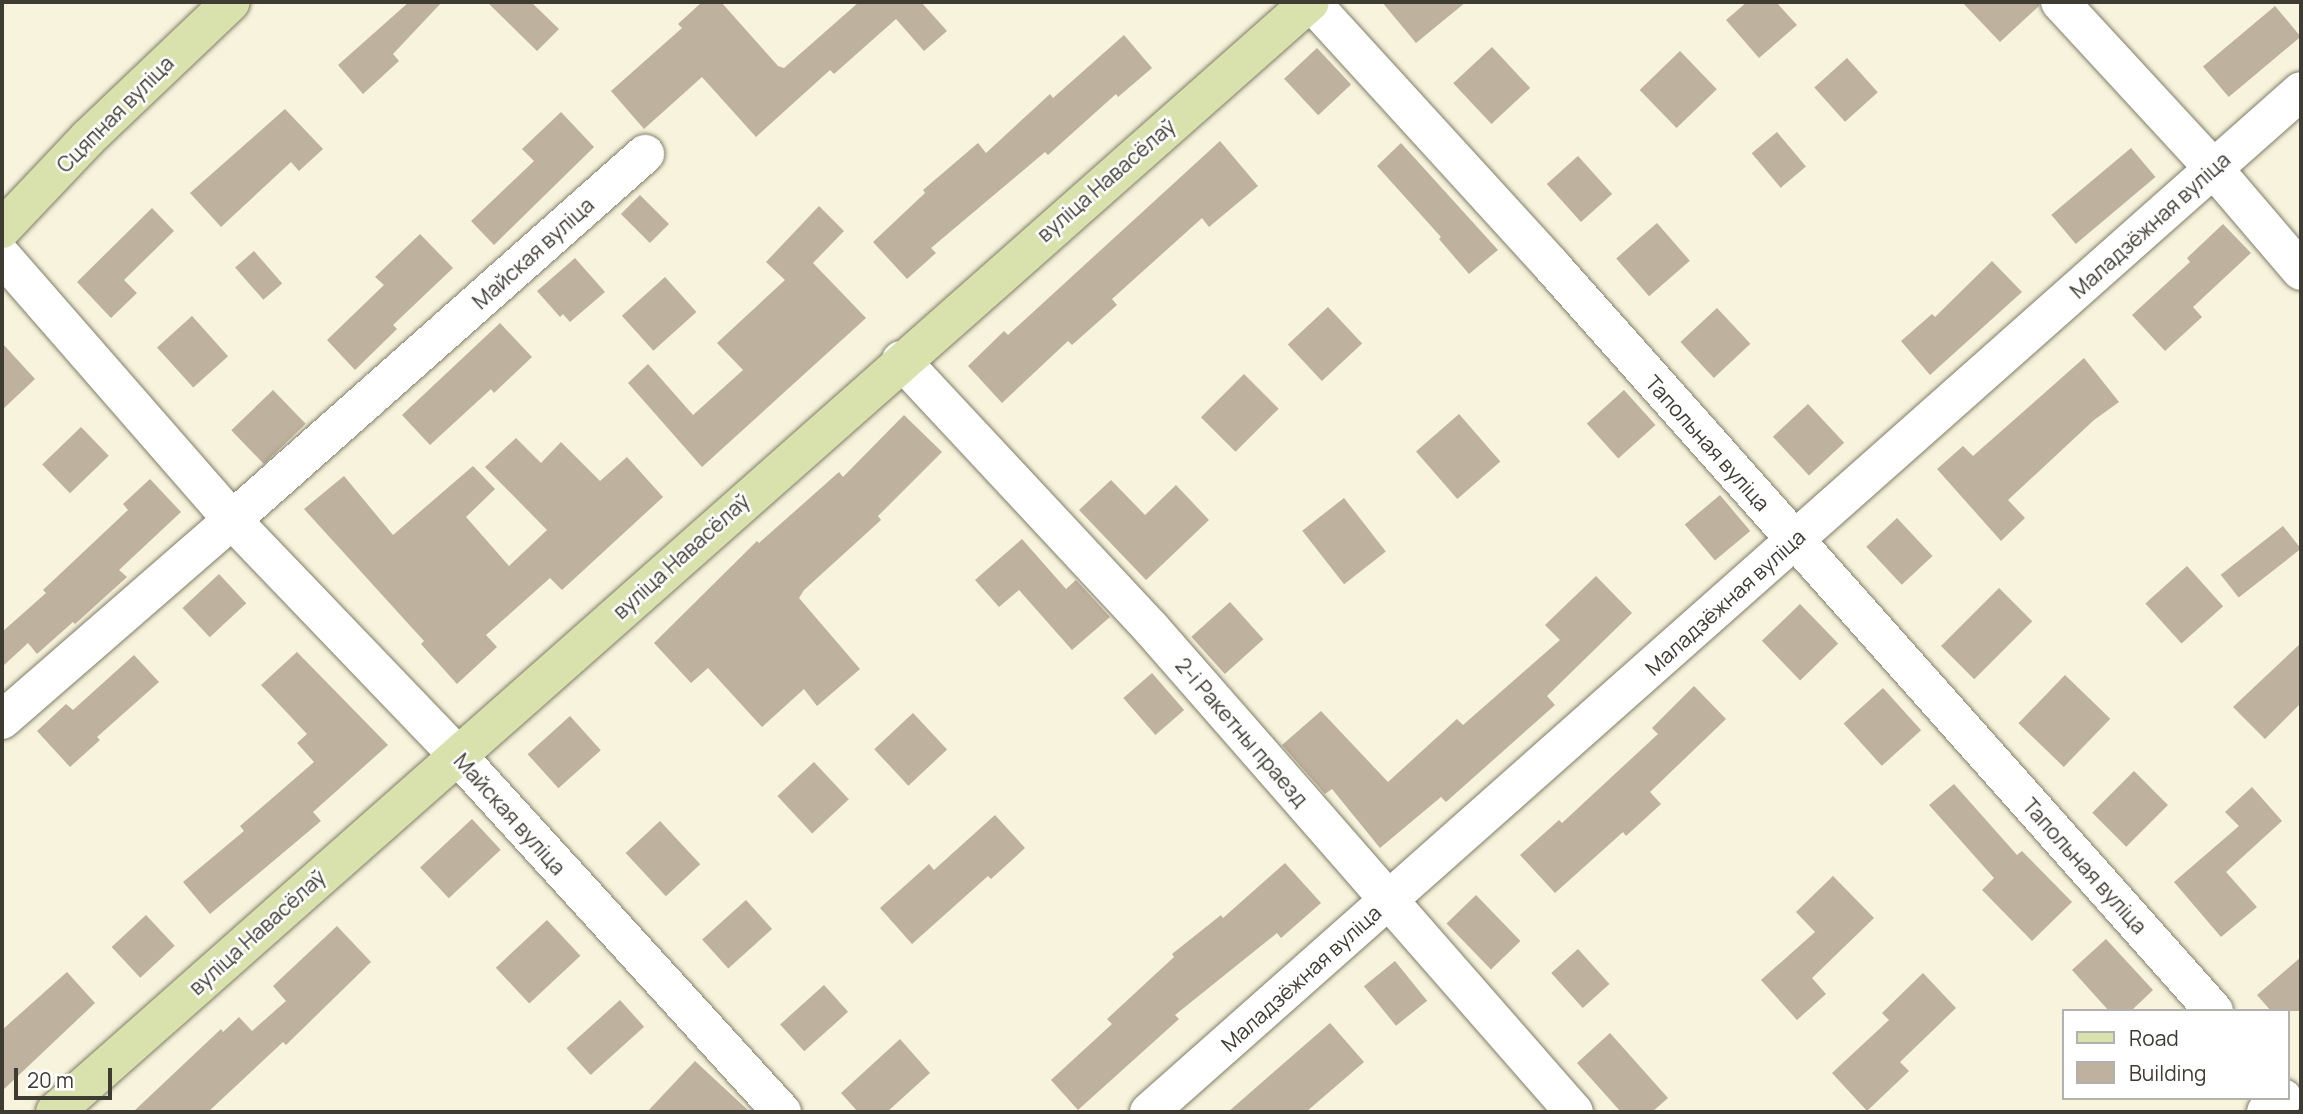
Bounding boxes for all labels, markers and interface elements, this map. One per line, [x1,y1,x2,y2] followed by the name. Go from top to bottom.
[51,50,179,178] street label: Сцяпная вуліца
[1032,113,1180,247] street label: вуліца Навасёлаў
[2065,147,2235,303] street label: Маладзёжная вуліца
[467,192,599,314] street label: Майская вуліца
[1641,370,1775,516] street label: Тапольная вуліца
[608,488,754,624] street label: вуліца Навасёлаў
[1640,524,1810,680] street label: Маладзёжная вуліца
[1171,652,1313,812] street label: 2-і Ракетны праезд
[449,748,571,880] street label: Майская вуліца
[2018,793,2152,939] street label: Тапольная вуліца
[184,864,330,1000] street label: вуліца Навасёлаў
[1216,900,1386,1056] street label: Маладзёжная вуліца
[2062,1009,2289,1100] legend
[2129,1024,2179,1052] text: Road
[18,1054,116,1098] scale bar
[2129,1059,2206,1087] text: Building
[27,1066,74,1094] text: 20 m

